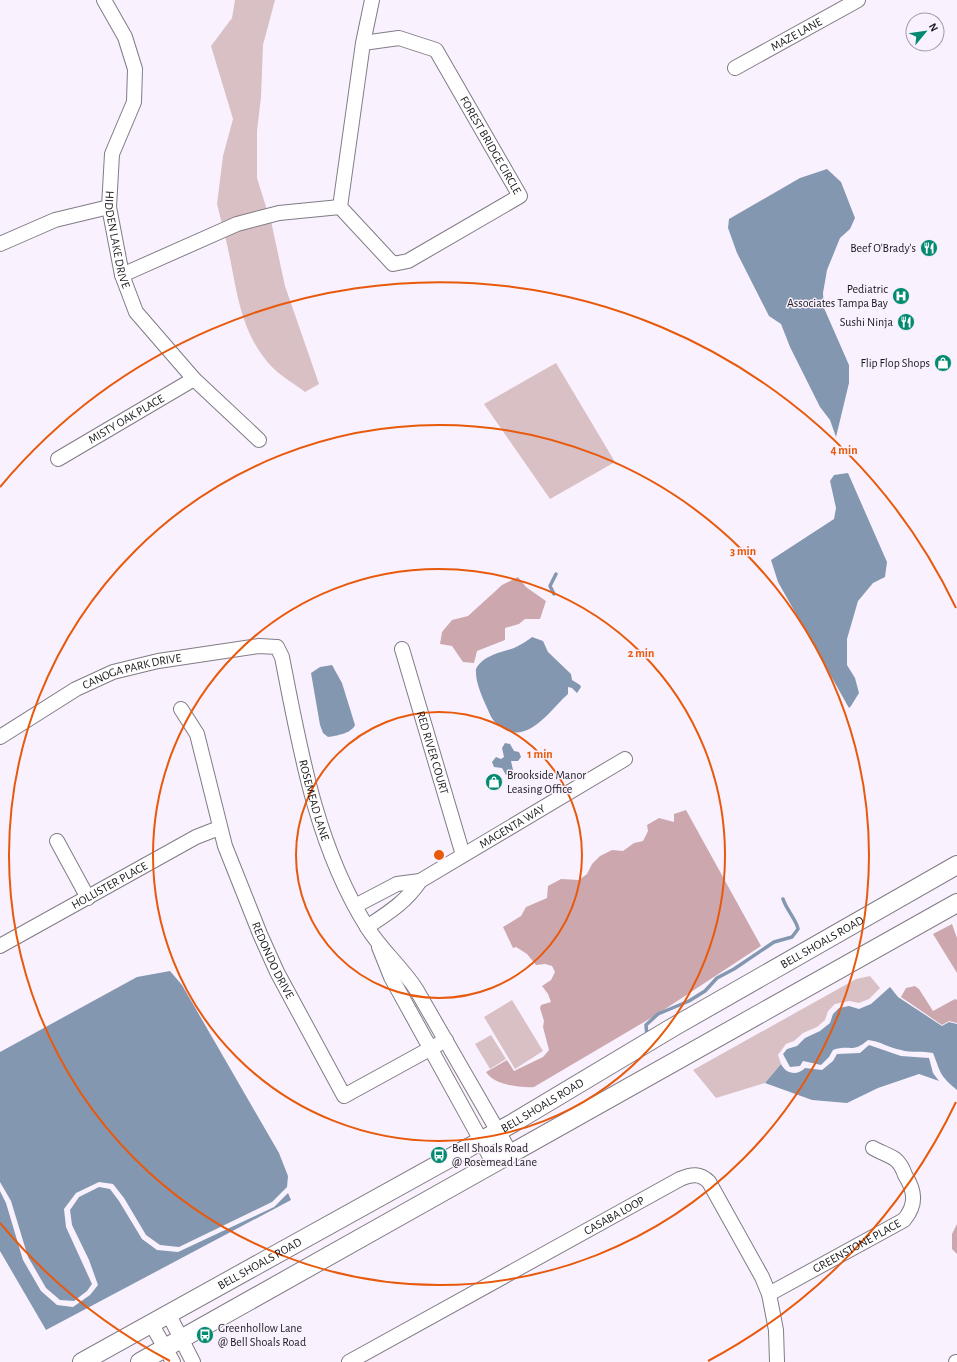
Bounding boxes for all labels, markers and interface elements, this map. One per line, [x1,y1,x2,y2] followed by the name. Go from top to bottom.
[905,12,945,52] north arrow
[769,15,824,53] street label: MAZE LANE
[927,21,940,33] text: N
[458,94,524,196] street label: FOREST BRIDGE CIRCLE
[103,190,133,290] street label: HIDDEN LAKE DRIVE
[919,238,939,258] restaurant icon: Beef O'Brady's
[850,242,916,255] place label: Beef O'Brady's
[787,283,888,310] place label: Pediatric Associates Tampa Bay
[891,286,911,306] hospital icon: Pediatric Associates Tampa Bay
[896,312,916,332] restaurant icon: Sushi Ninja
[840,316,893,329] place label: Sushi Ninja
[933,353,953,373] shop icon: Flip Flop Shops
[860,357,930,369] place label: Flip Flop Shops
[86,392,166,446] street label: MISTY OAK PLACE
[830,444,858,456] text: 4 min
[730,545,756,557] text: 3 min
[628,647,654,659] text: 2 min
[81,652,182,691] street label: CANOGA PARK DRIVE
[415,709,451,796] street label: RED RIVER COURT
[527,748,553,760] text: 1 min
[297,758,332,842] street label: ROSEMEAD LANE
[507,769,586,795] place label: Brookside Manor Leasing Office
[484,772,504,792] shop icon: Brookside Manor Leasing Office
[477,802,548,850] street label: MAGENTA WAY
[432,848,446,862] centre of rings
[69,859,149,911] street label: HOLLISTER PLACE
[778,913,866,970] street label: BELL SHOALS ROAD
[250,920,296,1001] street label: REDONDO DRIVE
[499,1076,586,1134] street label: BELL SHOALS ROAD
[452,1142,537,1168] place label: Bell Shoals Road @ Rosemead Lane
[429,1145,449,1165] bus stop icon: Bell Shoals Road @ Rosemead Lane
[582,1194,647,1237] street label: CASABA LOOP
[811,1217,903,1275] street label: GREENSTONE PLACE
[216,1235,304,1292] street label: BELL SHOALS ROAD
[218,1322,306,1348] place label: Greenhollow Lane @ Bell Shoals Road
[195,1325,215,1345] bus stop icon: Greenhollow Lane @ Bell Shoals Road

